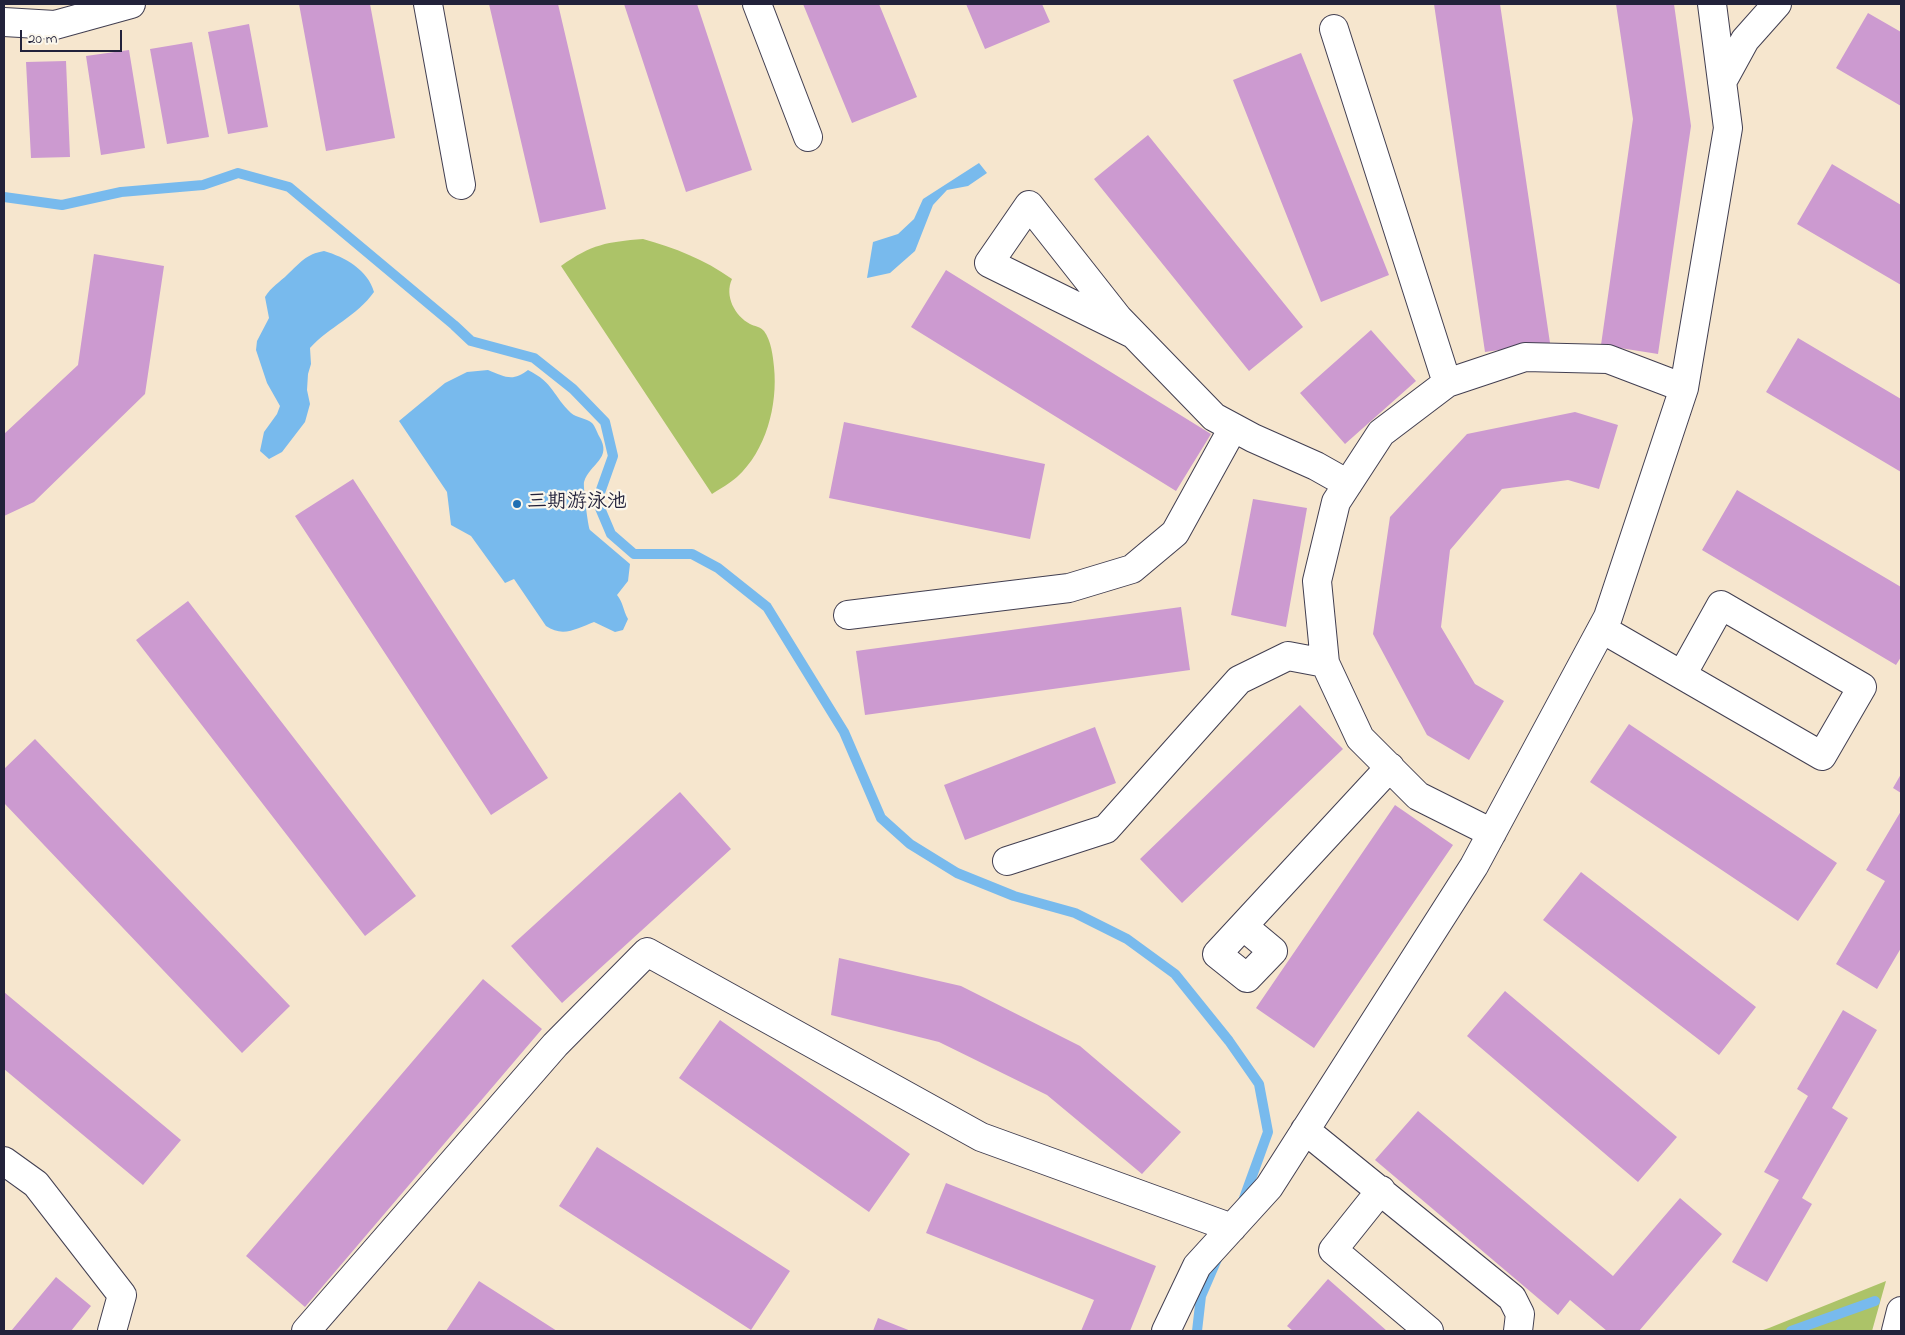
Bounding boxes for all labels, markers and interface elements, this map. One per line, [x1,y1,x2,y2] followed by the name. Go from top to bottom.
[22,20,125,52] scale bar
[28,28,57,50] text: 20 m
[527,492,627,516] place label: 三期游泳池
[511,498,523,510] marker: 三期游泳池

